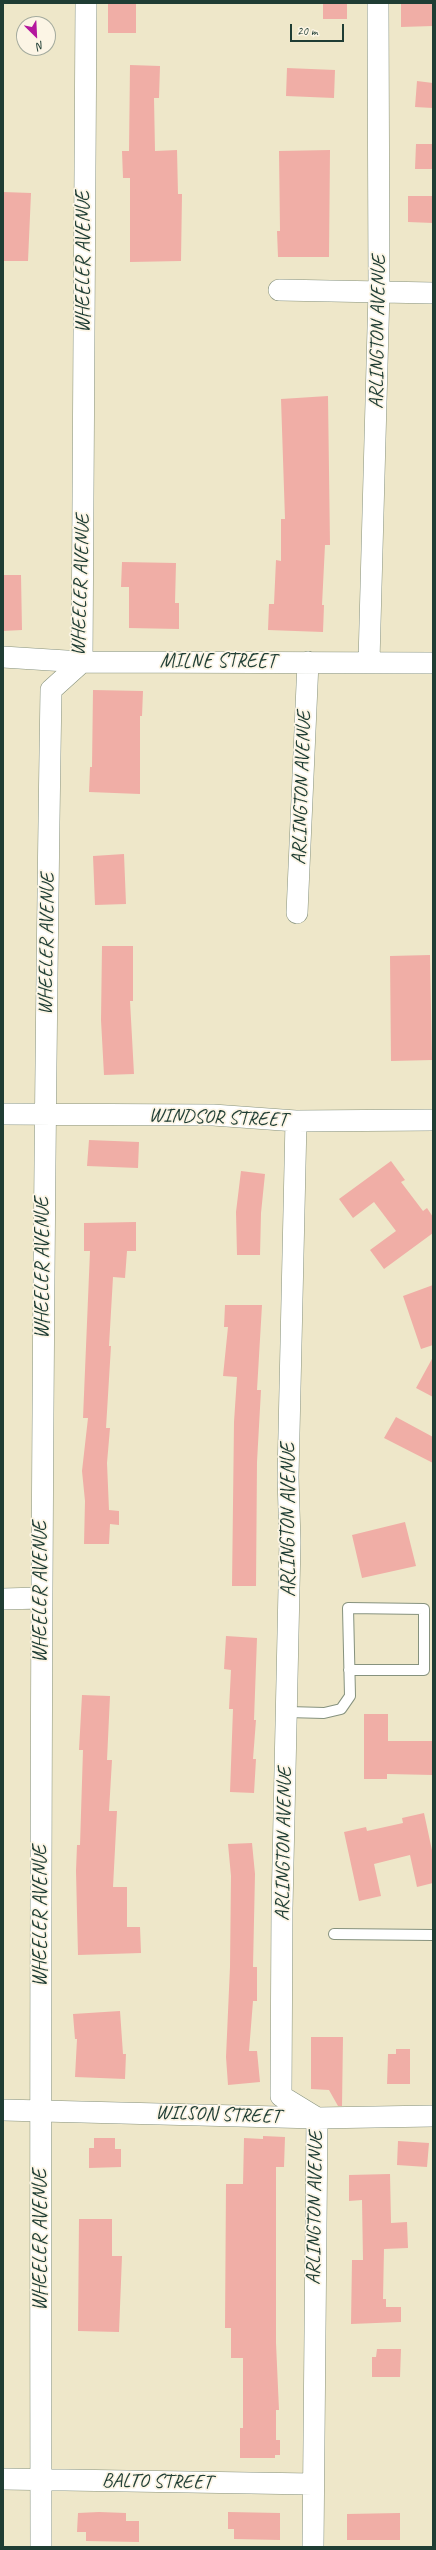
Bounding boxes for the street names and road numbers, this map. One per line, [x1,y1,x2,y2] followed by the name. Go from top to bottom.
[72,191,96,333] street label: WHEELER AVENUE
[365,255,391,409] street label: ARLINGTON AVENUE
[67,514,95,656] street label: WHEELER AVENUE
[160,650,276,674] street label: MILNE STREET
[287,711,317,865] street label: ARLINGTON AVENUE
[34,873,60,1015] street label: WHEELER AVENUE
[148,1104,288,1132] street label: WINDSOR STREET
[31,1197,55,1339] street label: WHEELER AVENUE
[277,1443,301,1597] street label: ARLINGTON AVENUE
[29,1521,53,1663] street label: WHEELER AVENUE
[271,1767,297,1921] street label: ARLINGTON AVENUE
[29,1845,53,1987] street label: WHEELER AVENUE
[155,2101,281,2129] street label: WILSON STREET
[302,2131,328,2285] street label: ARLINGTON AVENUE
[29,2169,53,2311] street label: WHEELER AVENUE
[102,2469,212,2495] street label: BALTO STREET

